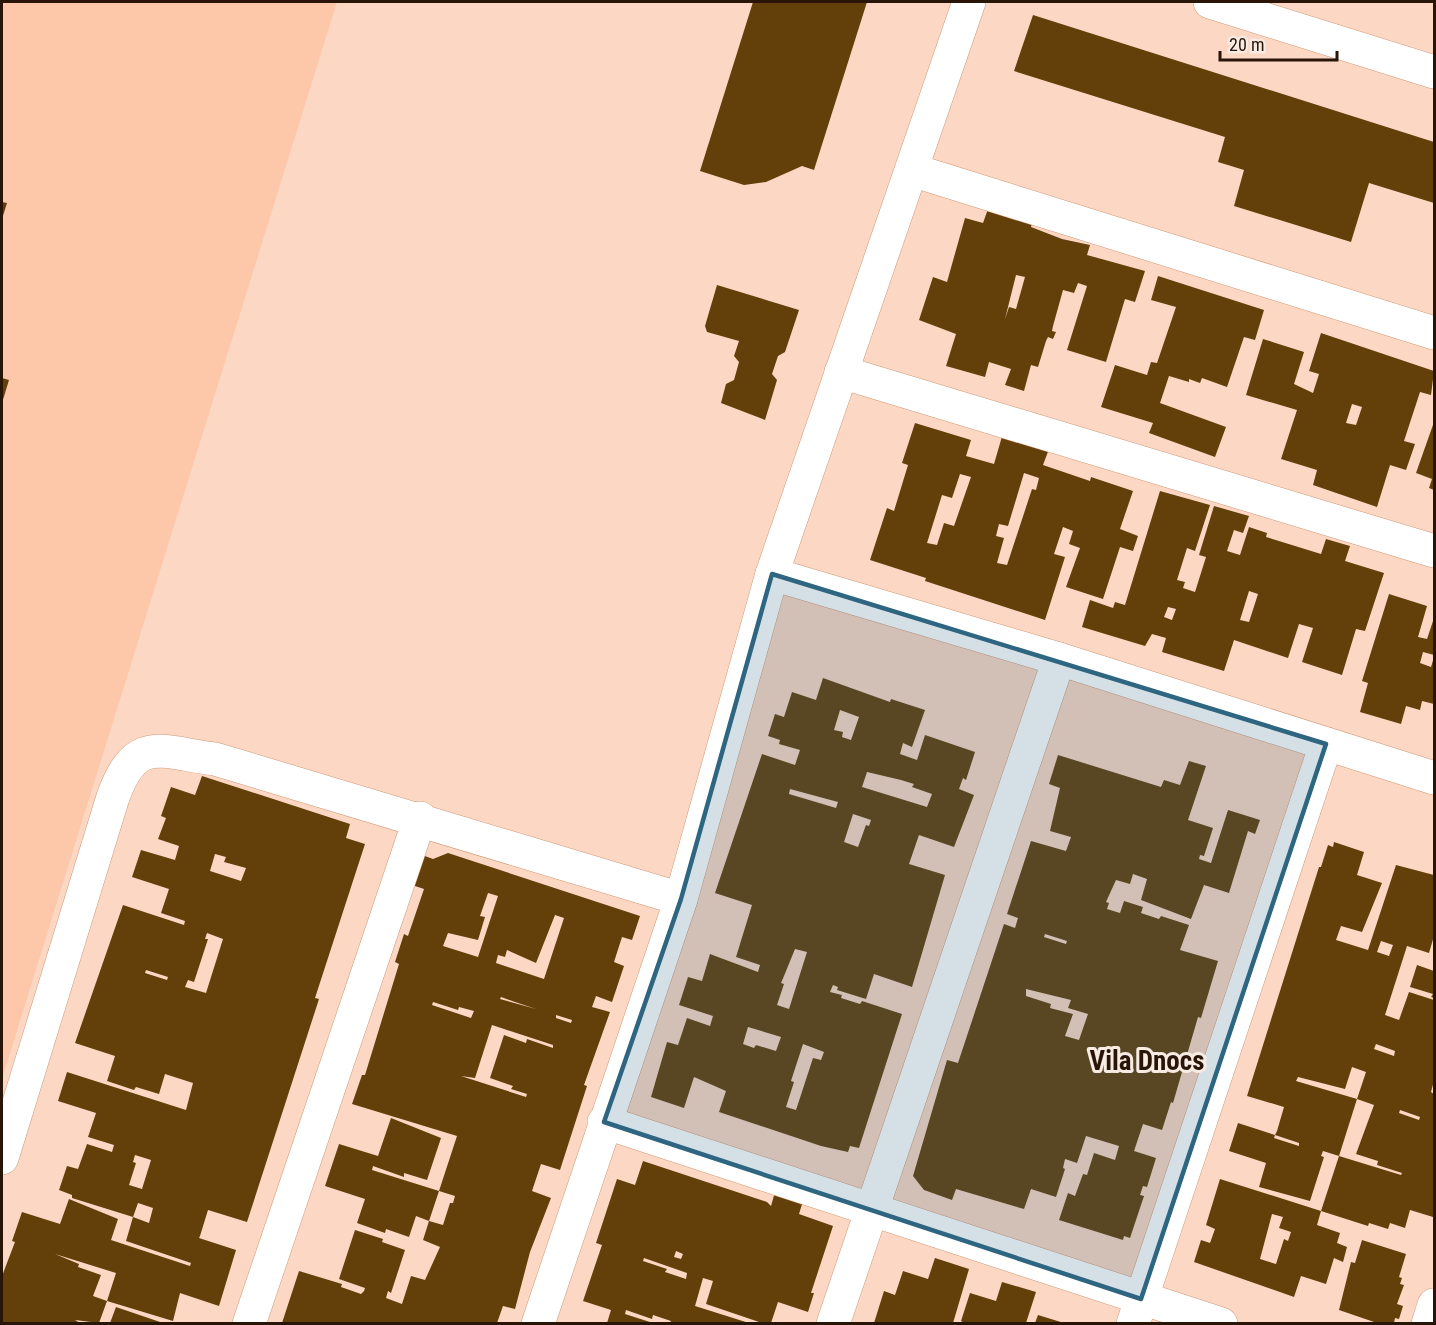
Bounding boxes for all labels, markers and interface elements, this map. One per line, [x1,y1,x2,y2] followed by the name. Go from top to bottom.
[1220,24,1337,62] scale bar
[1229,34,1264,55] text: 20 m
[1090,1045,1204,1077] district label: Vila Dnocs

